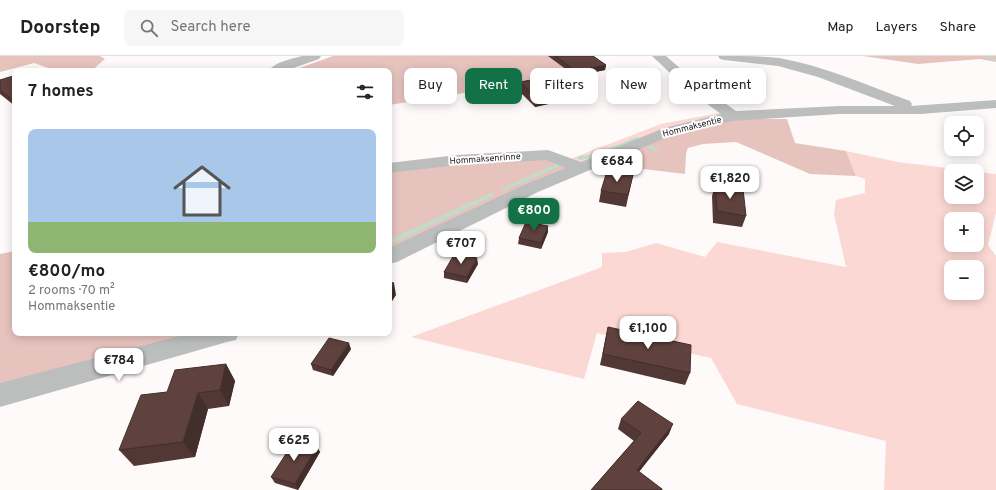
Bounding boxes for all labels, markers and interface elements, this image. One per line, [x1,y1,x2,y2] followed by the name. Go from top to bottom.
[124,10,404,46] search box
[20,16,100,40] text: Doorstep
[138,17,160,39] icon: search
[170,18,251,37] text: Search here
[827,19,853,36] text: Map
[875,19,917,36] text: Layers
[939,19,976,36] text: Share
[404,68,457,104] chip: Buy
[465,68,522,104] chip: Rent
[530,68,598,104] chip: Filters
[606,68,661,104] chip: New
[669,68,766,104] chip: Apartment
[28,81,94,103] text: 7 homes
[354,81,376,103] icon: filters
[661,114,723,140] street label: Hommaksentie
[944,116,984,300] map controls
[944,116,984,156] button: locate
[593,149,641,183] pin: €684
[449,151,521,167] street label: Hommaksenrinne
[601,154,633,170] text: €684
[166,155,238,227] icon: home
[944,164,984,204] button: layers
[697,166,763,200] pin: €1,820
[709,171,751,187] text: €1,820
[510,198,558,232] pin: €800
[517,203,551,219] text: €800
[944,212,984,252] button: +
[437,231,485,265] pin: €707
[446,236,476,252] text: €707
[944,260,984,300] button: −
[28,261,105,283] text: €800/mo
[28,283,115,299] text: 2 rooms · 70 m²
[28,299,115,315] text: Hommaksentie
[615,316,681,350] pin: €1,100
[628,321,668,337] text: €1,100
[95,348,143,382] pin: €784
[103,353,135,369] text: €784
[270,428,318,462] pin: €625
[278,433,310,449] text: €625

